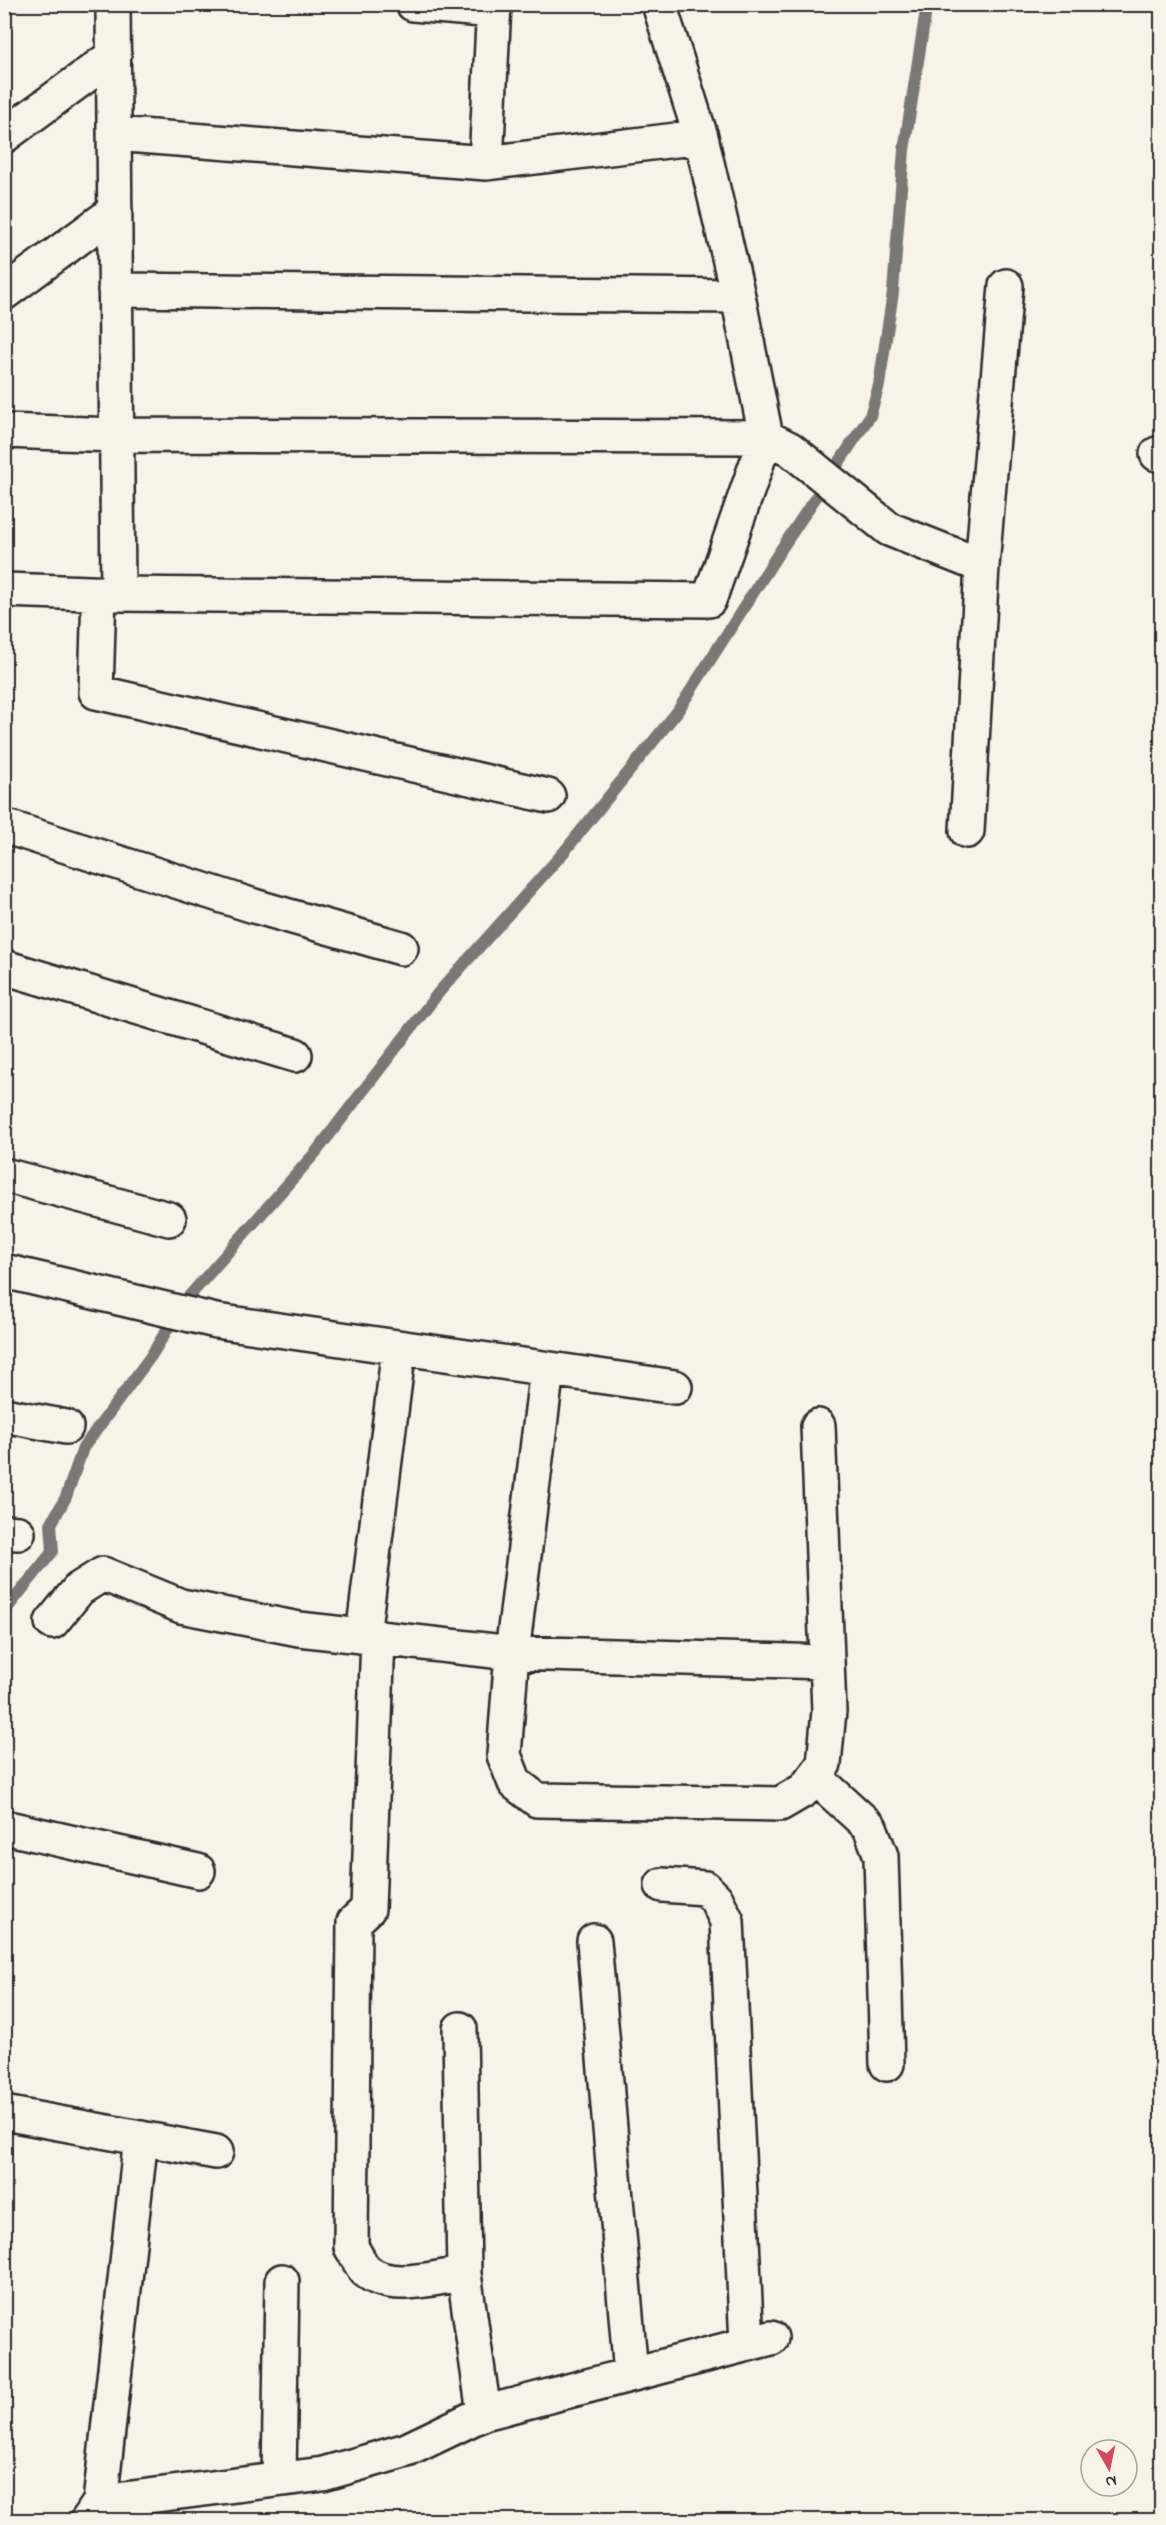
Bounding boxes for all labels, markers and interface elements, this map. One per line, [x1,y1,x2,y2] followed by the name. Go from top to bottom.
[1079,2438,1139,2498] north arrow
[1104,2468,1118,2494] text: N

